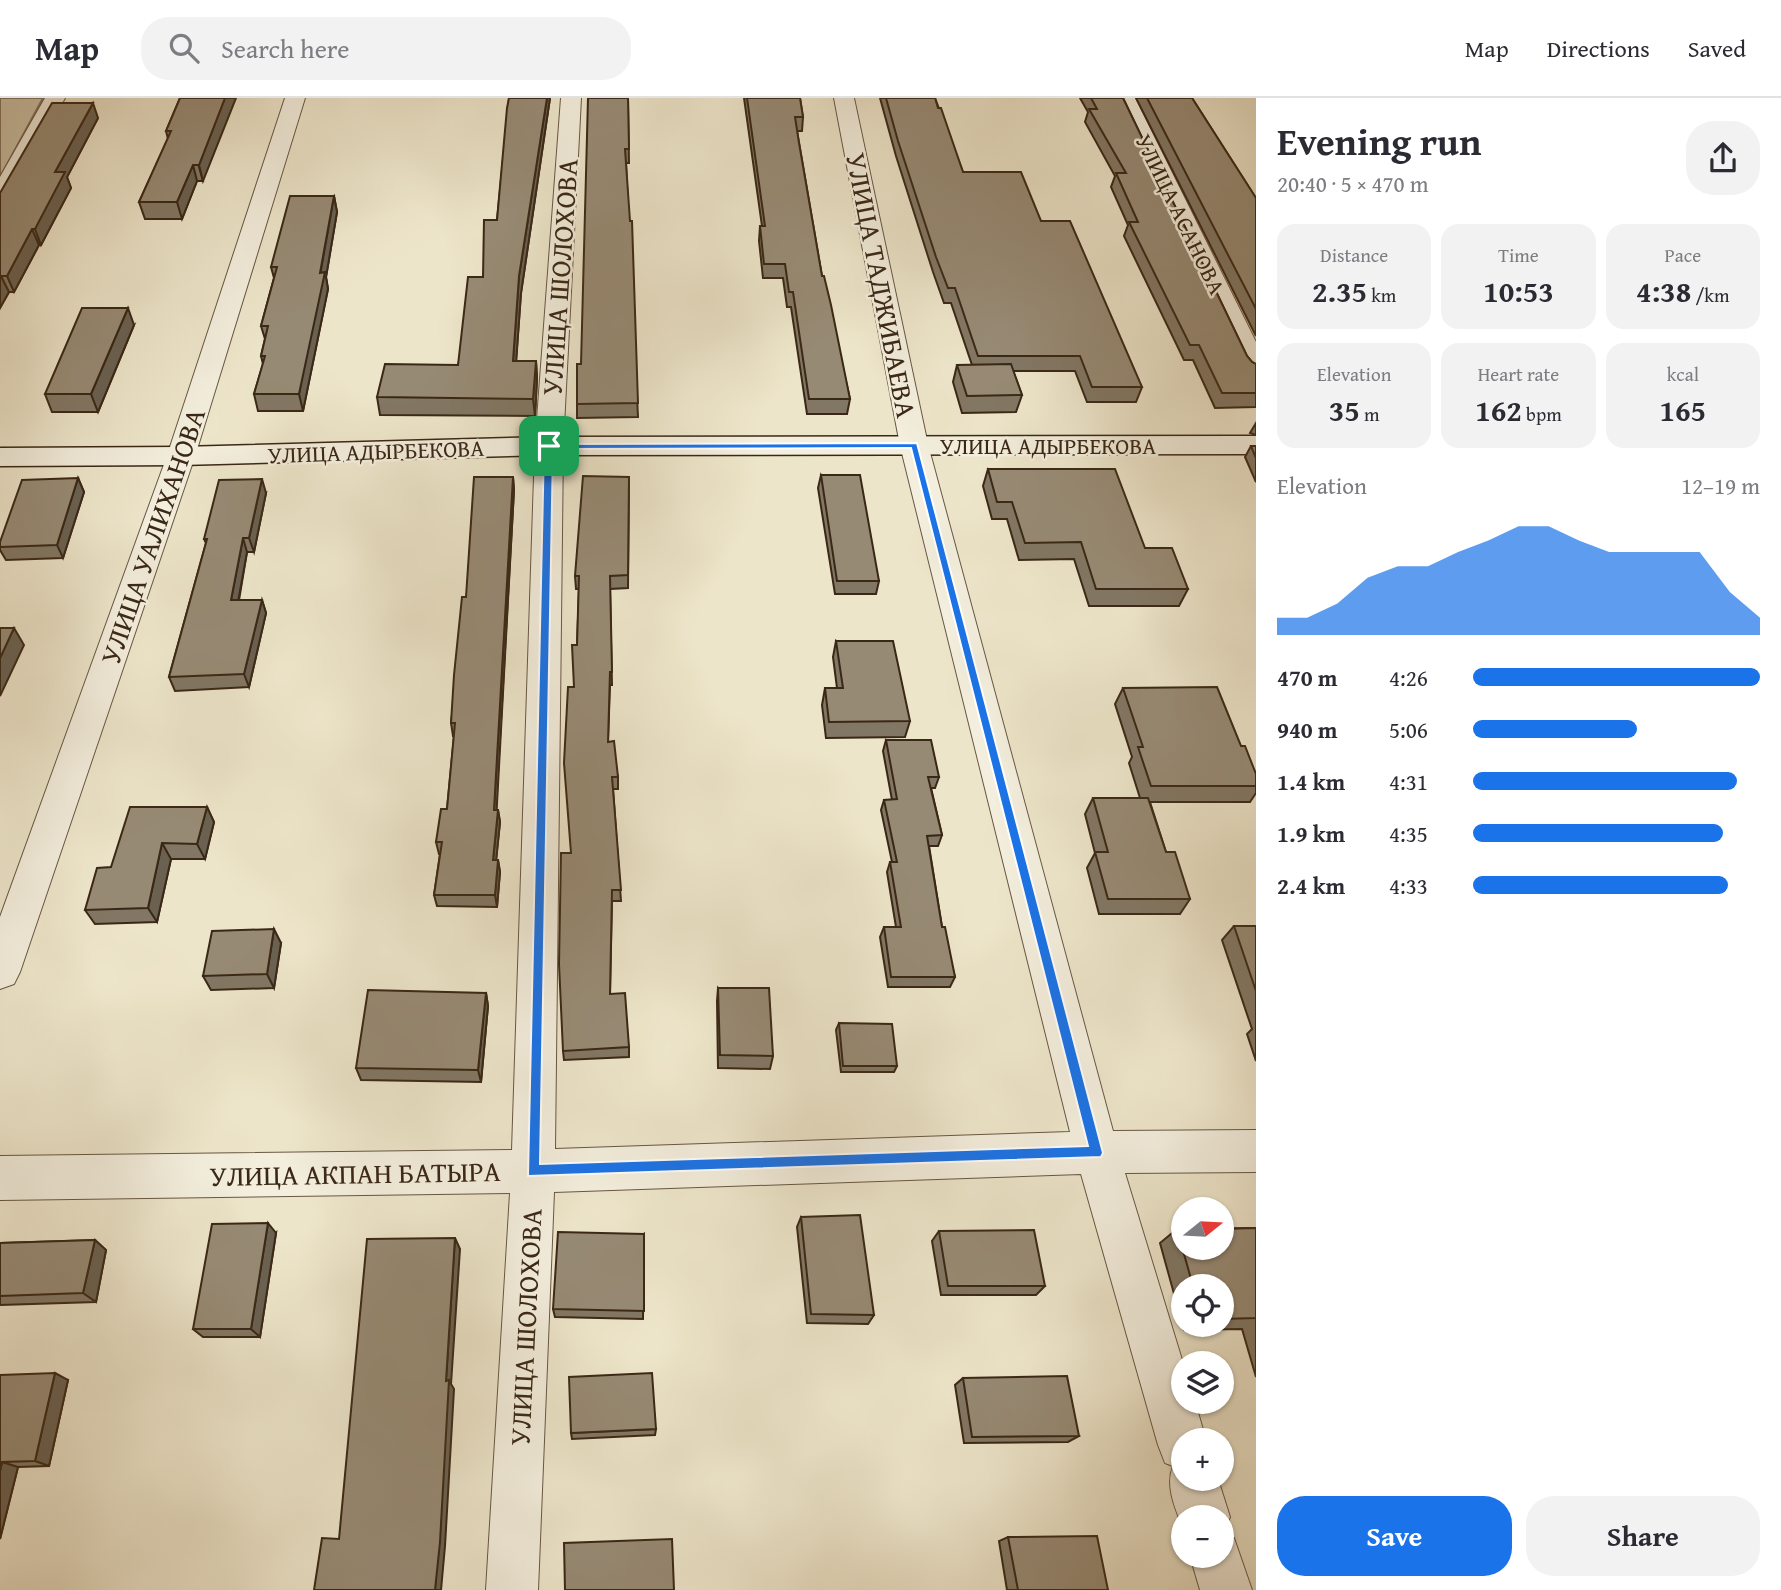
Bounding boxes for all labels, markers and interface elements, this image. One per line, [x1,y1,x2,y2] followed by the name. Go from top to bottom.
[141,17,631,80] search box
[35,24,99,72] text: Map
[165,29,203,67] icon: search
[221,29,349,68] text: Search here
[1465,31,1509,66] text: Map
[1547,31,1650,66] text: Directions
[1688,31,1746,66] text: Saved
[1277,113,1481,169] text: Evening run
[1686,121,1760,195] button: share
[1128,128,1234,300] street label: УЛИЦА АСАНОВА
[836,149,928,421] street label: УЛИЦА ТАДЖИБАЕВА
[530,157,588,397] street label: УЛИЦА ШОЛОХОВА
[1277,167,1429,200] text: 20:40 · 5 × 470 m
[1320,241,1388,269] text: Distance
[1498,241,1539,269] text: Time
[1665,241,1701,269] text: Pace
[1312,269,1367,313] text: 2.35
[1483,269,1554,313] text: 10:53
[1636,269,1691,313] text: 4:38
[1367,281,1396,309] text: km
[1691,281,1730,309] text: /km
[1317,360,1391,388] text: Elevation
[1478,360,1559,388] text: Heart rate
[1667,360,1699,388] text: kcal
[1329,388,1360,432] text: 35
[1475,388,1522,432] text: 162
[1660,388,1706,432] text: 165
[1360,400,1380,428] text: m
[1522,400,1562,428] text: bpm
[89,402,215,670] street label: УЛИЦА УАЛИХАНОВА
[519,416,579,476] pin
[530,427,568,465] icon: arrive
[940,429,1156,462] street label: УЛИЦА АДЫРБЕКОВА
[267,431,485,471] street label: УЛИЦА АДЫРБЕКОВА
[1277,469,1367,502] text: Elevation
[1681,469,1760,502] text: 12–19 m
[1277,661,1338,694] text: 470 m
[1389,661,1428,694] text: 4:26
[1277,713,1338,746] text: 940 m
[1389,713,1428,746] text: 5:06
[1277,765,1345,798] text: 1.4 km
[1389,765,1428,798] text: 4:31
[1277,817,1345,850] text: 1.9 km
[1389,817,1428,850] text: 4:35
[1277,869,1345,902] text: 2.4 km
[1389,869,1428,902] text: 4:33
[209,1150,501,1196] street label: УЛИЦА АКПАН БАТЫРА
[1171,1197,1234,1260] north arrow
[1171,1197,1234,1568] map controls
[498,1207,552,1447] street label: УЛИЦА ШОЛОХОВА
[1171,1274,1234,1337] button: locate
[1171,1351,1234,1414] button: layers
[1171,1428,1234,1491] button: +
[1277,1496,1512,1576] button: Save
[1526,1496,1760,1576] button: Share
[1171,1505,1234,1568] button: −

